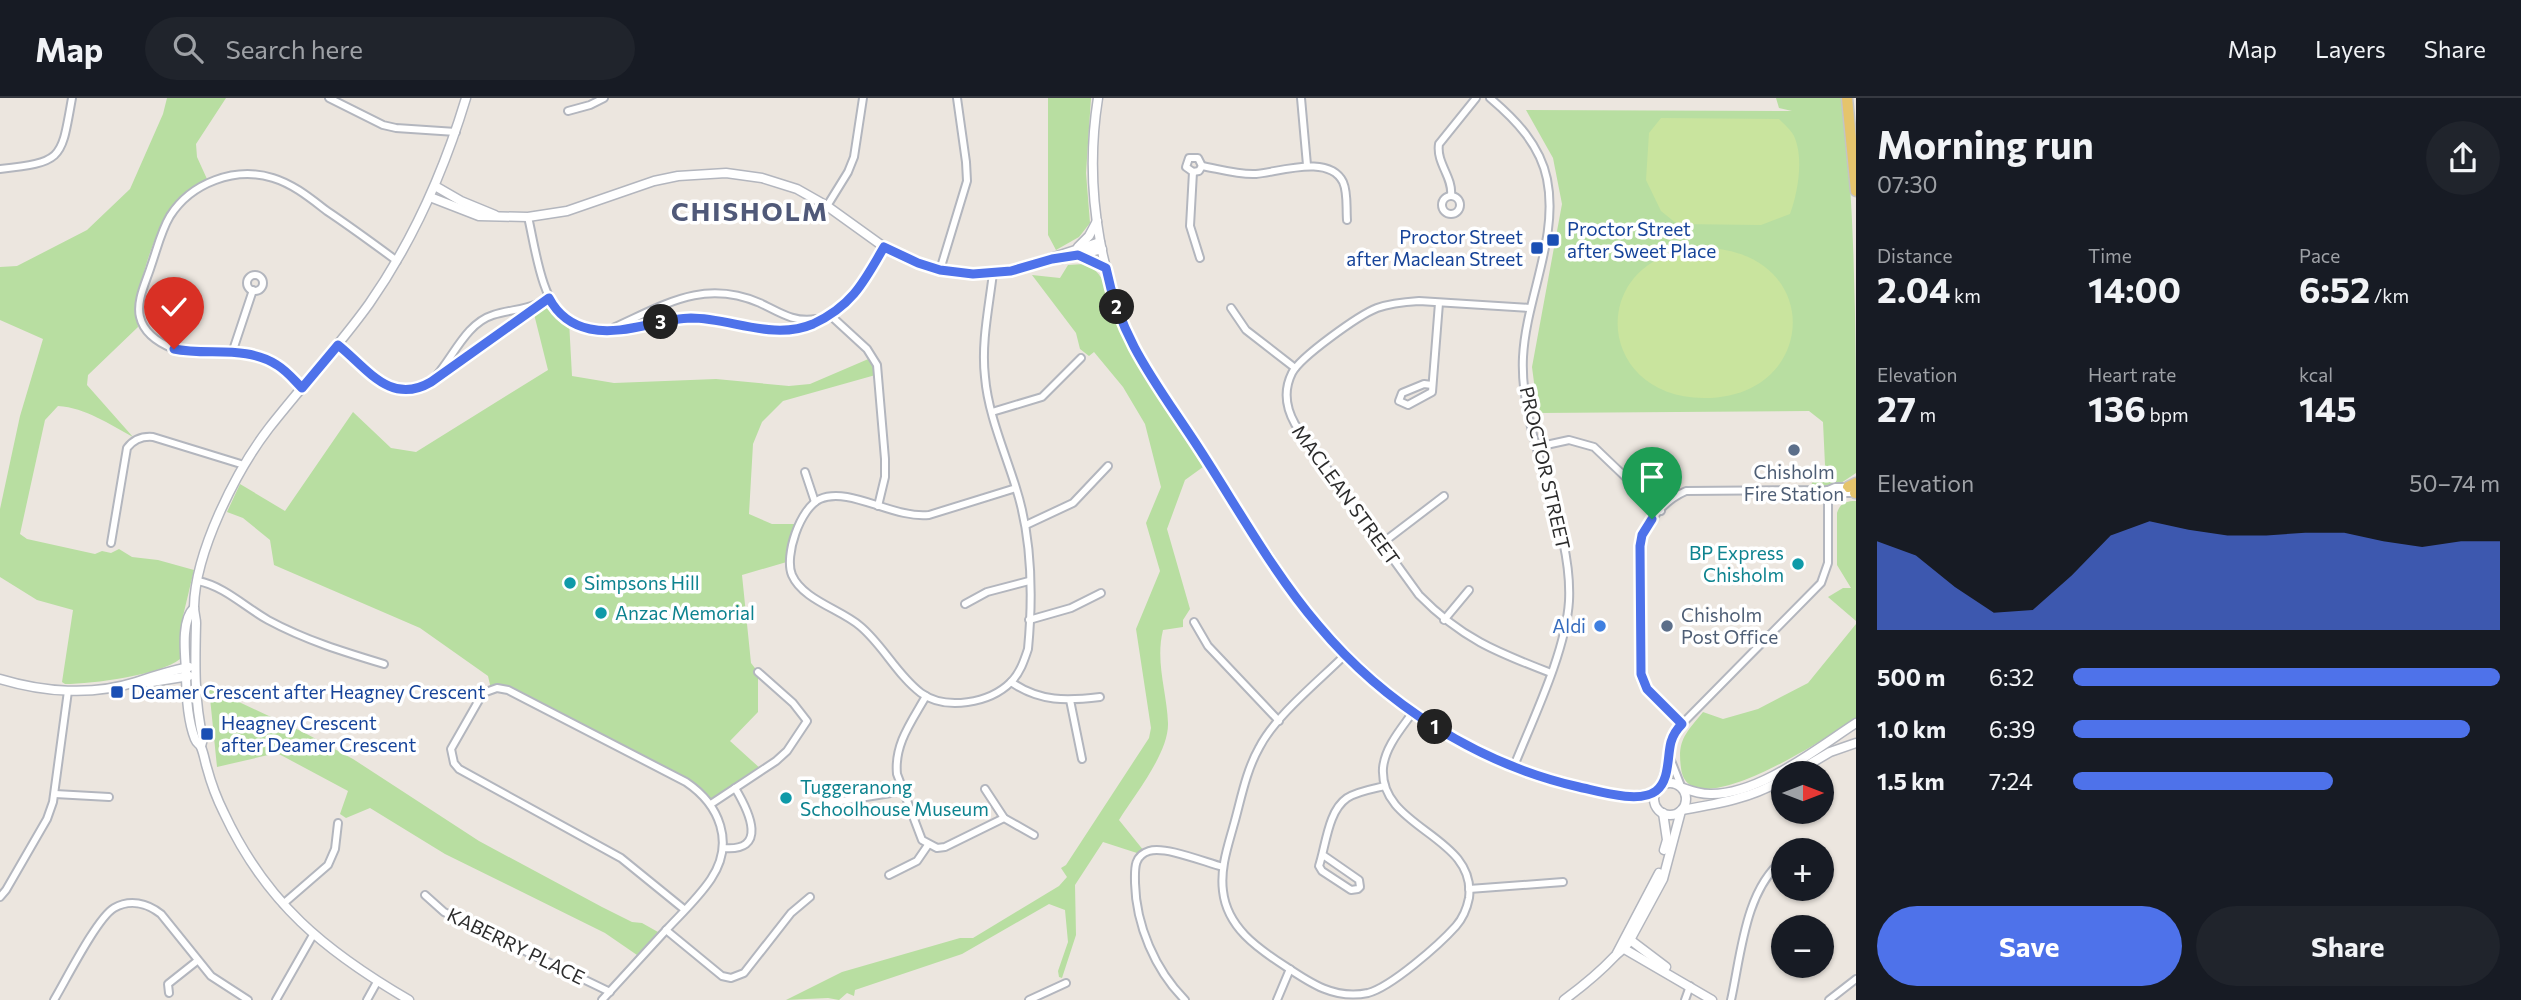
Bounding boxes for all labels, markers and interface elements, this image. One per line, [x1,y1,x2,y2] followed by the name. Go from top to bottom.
[145,17,635,80] search box
[35,28,103,69] text: Map
[169,29,207,67] icon: search
[225,33,363,64] text: Search here
[2228,34,2277,63] text: Map
[2315,34,2386,63] text: Layers
[2424,34,2486,63] text: Share
[1877,120,2094,167] text: Morning run
[2426,121,2500,195] button: share
[1877,170,1938,198] text: 07:30
[671,195,829,226] district label: CHISHOLM
[1567,217,1716,262] place label: Proctor Street after Sweet Place
[1346,225,1523,270] place label: Proctor Street after Maclean Street
[1545,232,1561,248] marker: Proctor Street after Sweet Place
[1529,240,1545,256] marker: Proctor Street after Maclean Street
[1877,244,1953,267] text: Distance
[2088,244,2132,267] text: Time
[2299,244,2340,267] text: Pace
[1877,267,1950,310] text: 2.04
[2088,267,2181,310] text: 14:00
[2299,267,2370,310] text: 6:52
[144,277,204,349] pin
[1950,284,1981,307] text: km
[2370,284,2409,307] text: /km
[155,288,193,326] icon: check
[1100,290,1134,325] pin: 2
[1111,295,1122,318] text: 2
[644,304,678,340] pin: 3
[655,310,666,333] text: 3
[1877,363,1957,386] text: Elevation
[2088,363,2176,386] text: Heart rate
[2299,363,2333,386] text: kcal
[1516,384,1575,552] street label: PROCTOR STREET
[1877,386,1916,429] text: 27
[2088,386,2146,429] text: 136
[2299,386,2357,429] text: 145
[1916,403,1936,426] text: m
[2146,403,2189,426] text: bpm
[1288,420,1405,569] street label: MACLEAN STREET
[1786,442,1802,458] marker: Chisholm Fire Station
[1622,447,1682,519] pin
[1633,458,1671,496] icon: arrive
[1744,460,1844,505] place label: Chisholm Fire Station
[1877,469,1974,497] text: Elevation
[2409,469,2500,497] text: 50–74 m
[1689,541,1784,586] place label: BP Express Chisholm
[1790,556,1806,572] marker: BP Express Chisholm
[584,571,700,594] place label: Simpsons Hill
[562,575,578,591] marker: Simpsons Hill
[615,601,755,624] place label: Anzac Memorial
[1681,603,1778,648] place label: Chisholm Post Office
[593,605,609,621] marker: Anzac Memorial
[1552,614,1586,637] place label: Aldi
[1592,618,1608,634] marker: Aldi
[1659,618,1675,634] marker: Chisholm Post Office
[1877,663,1945,691] text: 500 m
[1989,663,2034,691] text: 6:32
[131,680,486,703] place label: Deamer Crescent after Heagney Crescent
[109,684,125,700] marker: Deamer Crescent after Heagney Crescent
[1418,710,1452,744] pin: 1
[221,711,416,756] place label: Heagney Crescent after Deamer Crescent
[1430,715,1439,738] text: 1
[1877,715,1946,743] text: 1.0 km
[1989,715,2035,743] text: 6:39
[199,726,215,742] marker: Heagney Crescent after Deamer Crescent
[1771,761,1834,824] north arrow
[1771,761,1834,978] map controls
[1877,767,1945,795] text: 1.5 km
[1989,767,2033,795] text: 7:24
[800,775,989,820] place label: Tuggeranong Schoolhouse Museum
[778,790,794,806] marker: Tuggeranong Schoolhouse Museum
[1771,838,1834,901] button: +
[444,902,589,989] street label: KABERRY PLACE
[1877,906,2182,986] button: Save
[2196,906,2500,986] button: Share
[1771,915,1834,978] button: −

